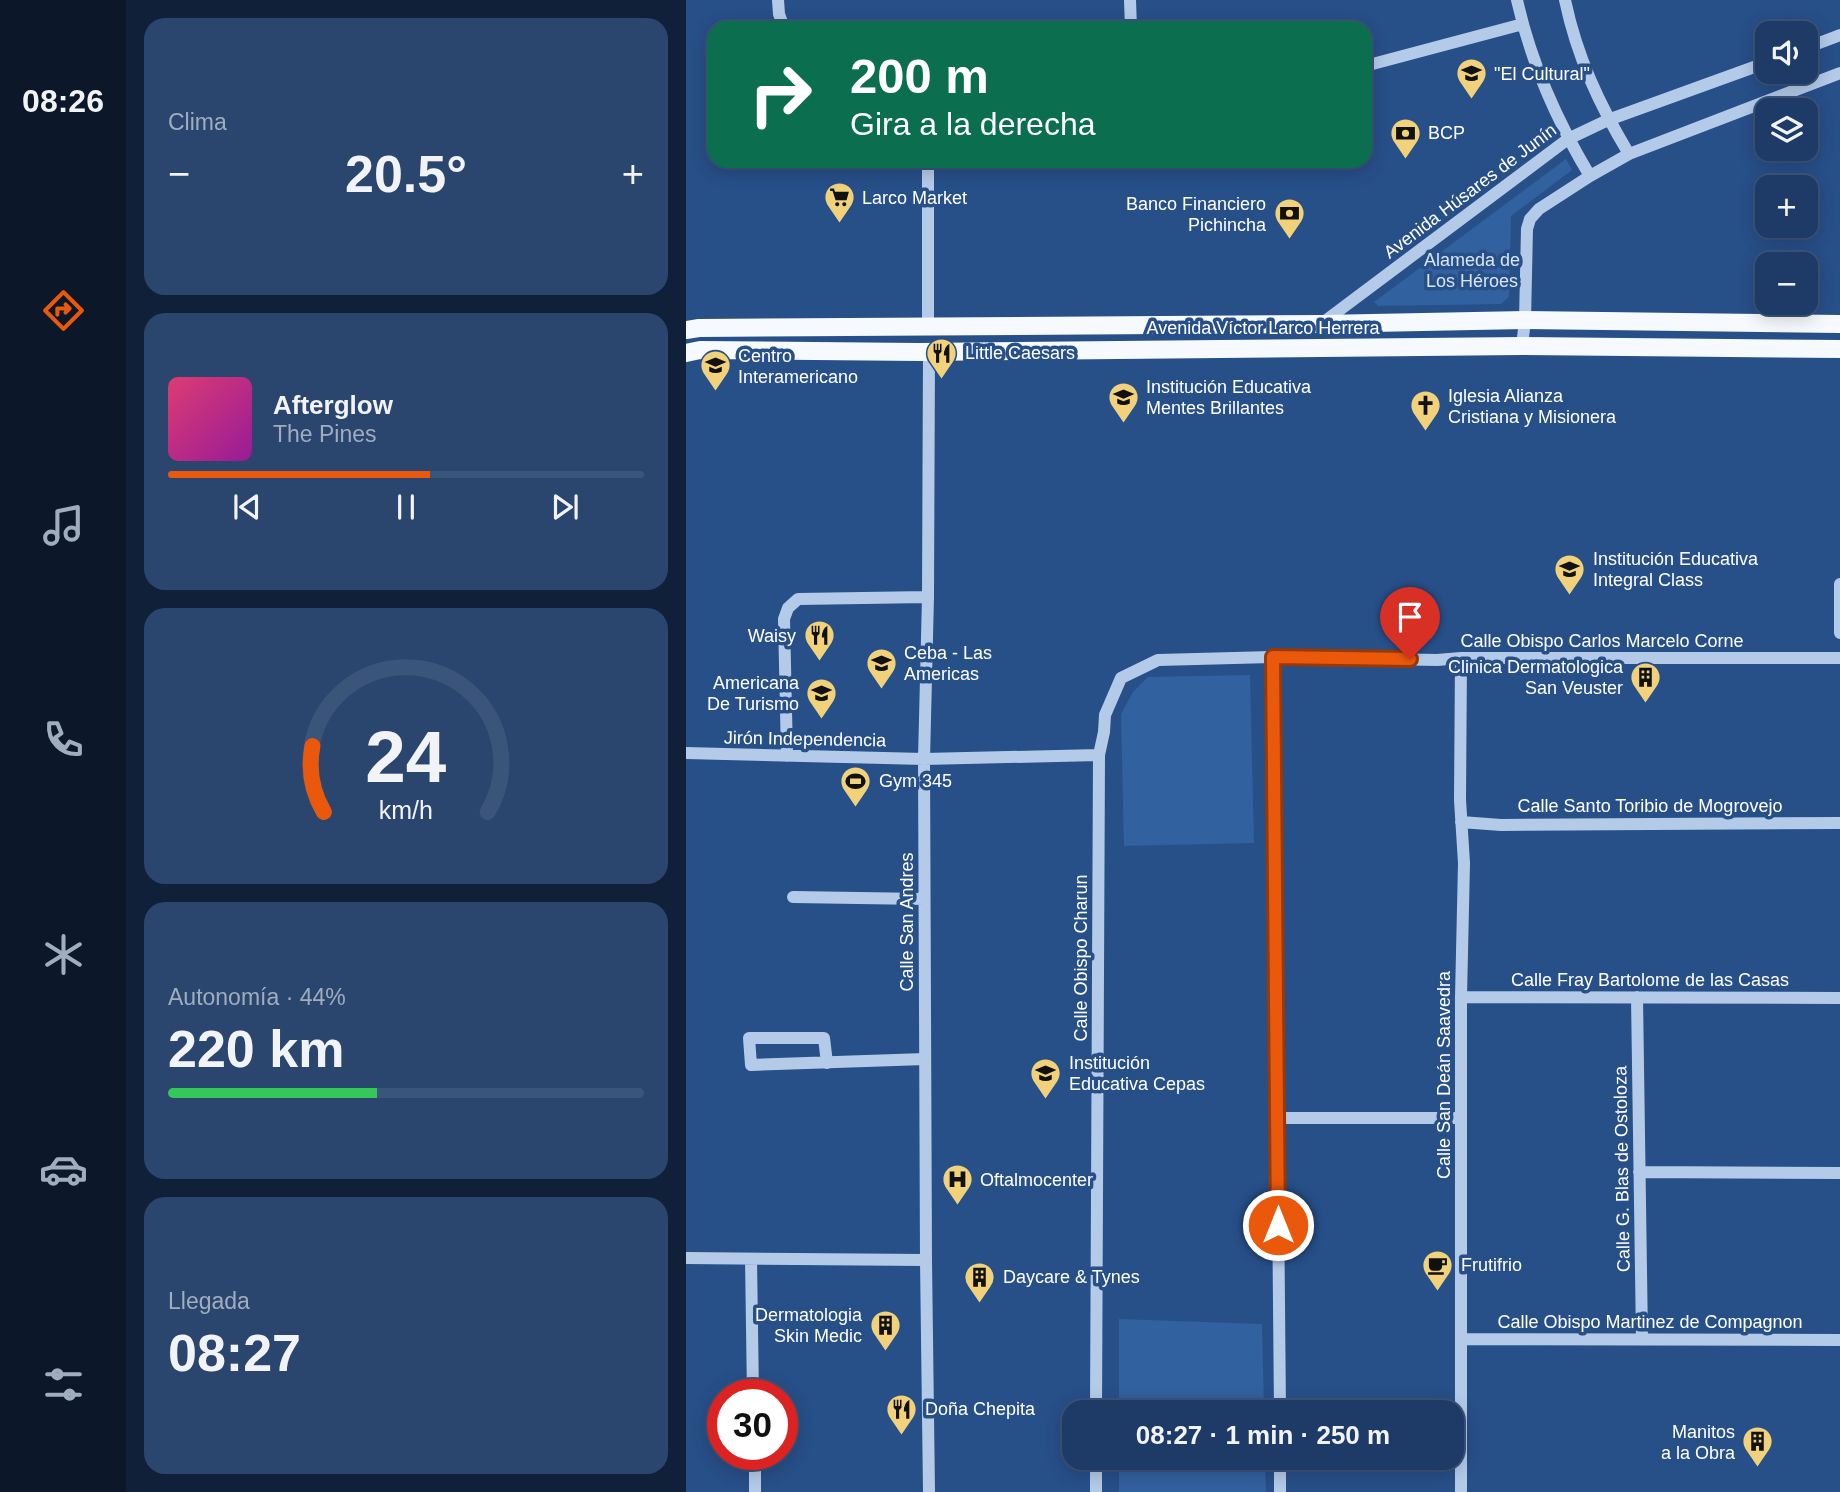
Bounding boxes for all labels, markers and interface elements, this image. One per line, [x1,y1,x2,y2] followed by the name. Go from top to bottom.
[1755,21,1818,315] map controls
[1755,21,1818,84] button: sound
[735,49,826,140] icon: right
[850,49,989,103] text: 200 m
[1454,57,1488,101] school or university icon: "El Cultural"
[1494,64,1590,84] place label: "El Cultural"
[22,83,104,119] text: 08:26
[1755,98,1818,161] button: layers
[850,106,1095,142] text: Gira a la derecha
[168,109,227,135] text: Clima
[1388,116,1422,160] bank icon: BCP
[1380,120,1560,262] street label: Avenida Húsares de Junín
[1428,123,1465,143] place label: BCP
[345,145,467,203] text: 20.5°
[168,153,190,195] text: −
[622,153,644,195] text: +
[1755,175,1818,238] button: +
[822,181,856,225] supermarket icon: Larco Market
[862,188,967,208] place label: Larco Market
[1126,194,1267,235] place label: Banco Financiero Pichincha
[1272,197,1306,241] bank icon: Banco Financiero Pichincha
[1424,250,1520,291] park label: Alameda de Los Héroes
[1755,252,1818,315] button: −
[39,286,88,335] icon: directions
[1147,318,1380,338] street label: Avenida Víctor Larco Herrera
[925,336,959,380] restaurant icon: Little Caesars
[965,343,1075,363] place label: Little Caesars
[738,346,858,387] place label: Centro Interamericano
[698,349,732,393] school or university icon: Centro Interamericano
[1146,377,1312,418] place label: Institución Educativa Mentes Brillantes
[1106,380,1140,424] school or university icon: Institución Educativa Mentes Brillantes
[1448,386,1617,427] place label: Iglesia Alianza Cristiana y Misionera
[1408,389,1442,433] church icon: Iglesia Alianza Cristiana y Misionera
[273,390,393,420] text: Afterglow
[273,421,377,447] text: The Pines
[228,488,266,526] icon: previous
[387,488,425,526] icon: pause
[546,488,584,526] icon: next
[39,501,88,550] icon: music
[1593,549,1759,590] place label: Institución Educativa Integral Class
[1553,552,1587,596] school or university icon: Institución Educativa Integral Class
[1380,587,1440,659] pin
[1391,598,1429,636] icon: arrive
[802,619,836,663] restaurant icon: Waisy
[748,626,796,646] place label: Waisy
[1460,631,1744,651] street label: Calle Obispo Carlos Marcelo Corne
[904,643,992,684] place label: Ceba - Las Americas
[864,646,898,690] school or university icon: Ceba - Las Americas
[1448,657,1624,698] place label: Clinica Dermatologica San Veuster
[1629,660,1663,704] building icon: Clinica Dermatologica San Veuster
[707,673,800,714] place label: Americana De Turismo
[805,676,839,720] school or university icon: Americana De Turismo
[39,715,88,764] icon: phone
[366,716,447,797] text: 24
[724,728,887,750] street label: Jirón Independencia
[839,764,873,808] sports icon: Gym 345
[879,771,952,791] place label: Gym 345
[379,796,433,824] text: km/h
[1518,796,1782,816] street label: Calle Santo Toribio de Mogrovejo
[897,852,917,992] street label: Calle San Andres
[1071,874,1091,1042] street label: Calle Obispo Charun
[39,930,88,979] icon: climate
[1434,970,1454,1179] street label: Calle San Deán Saavedra
[1511,970,1789,990] street label: Calle Fray Bartolome de las Casas
[168,984,346,1010] text: Autonomía · 44%
[168,1020,344,1078] text: 220 km
[1069,1053,1205,1094] place label: Institución Educativa Cepas
[1029,1056,1063,1100] school or university icon: Institución Educativa Cepas
[1610,1065,1634,1272] street label: Calle G. Blas de Ostoloza
[39,1145,88,1194] icon: car
[940,1163,974,1207] hospital icon: Oftalmocenter
[980,1170,1093,1190] place label: Oftalmocenter
[1241,1188,1315,1262] position arrow
[1421,1248,1455,1292] cafe icon: Frutifrio
[1461,1255,1522,1275] place label: Frutifrio
[963,1260,997,1304] building icon: Daycare & Tynes
[1003,1267,1140,1287] place label: Daycare & Tynes
[168,1288,250,1314] text: Llegada
[755,1305,863,1346] place label: Dermatologia Skin Medic
[868,1308,902,1352] building icon: Dermatologia Skin Medic
[1497,1312,1803,1332] street label: Calle Obispo Martinez de Compagnon
[168,1324,301,1382] text: 08:27
[39,1360,88,1409] icon: filters
[707,1379,798,1470] speed limit sign: 30
[885,1392,919,1436] restaurant icon: Doña Chepita
[925,1399,1036,1419] place label: Doña Chepita
[1136,1420,1390,1450] text: 08:27 · 1 min · 250 m
[1661,1422,1736,1463] place label: Manitos a la Obra
[1741,1425,1775,1469] building icon: Manitos a la Obra

